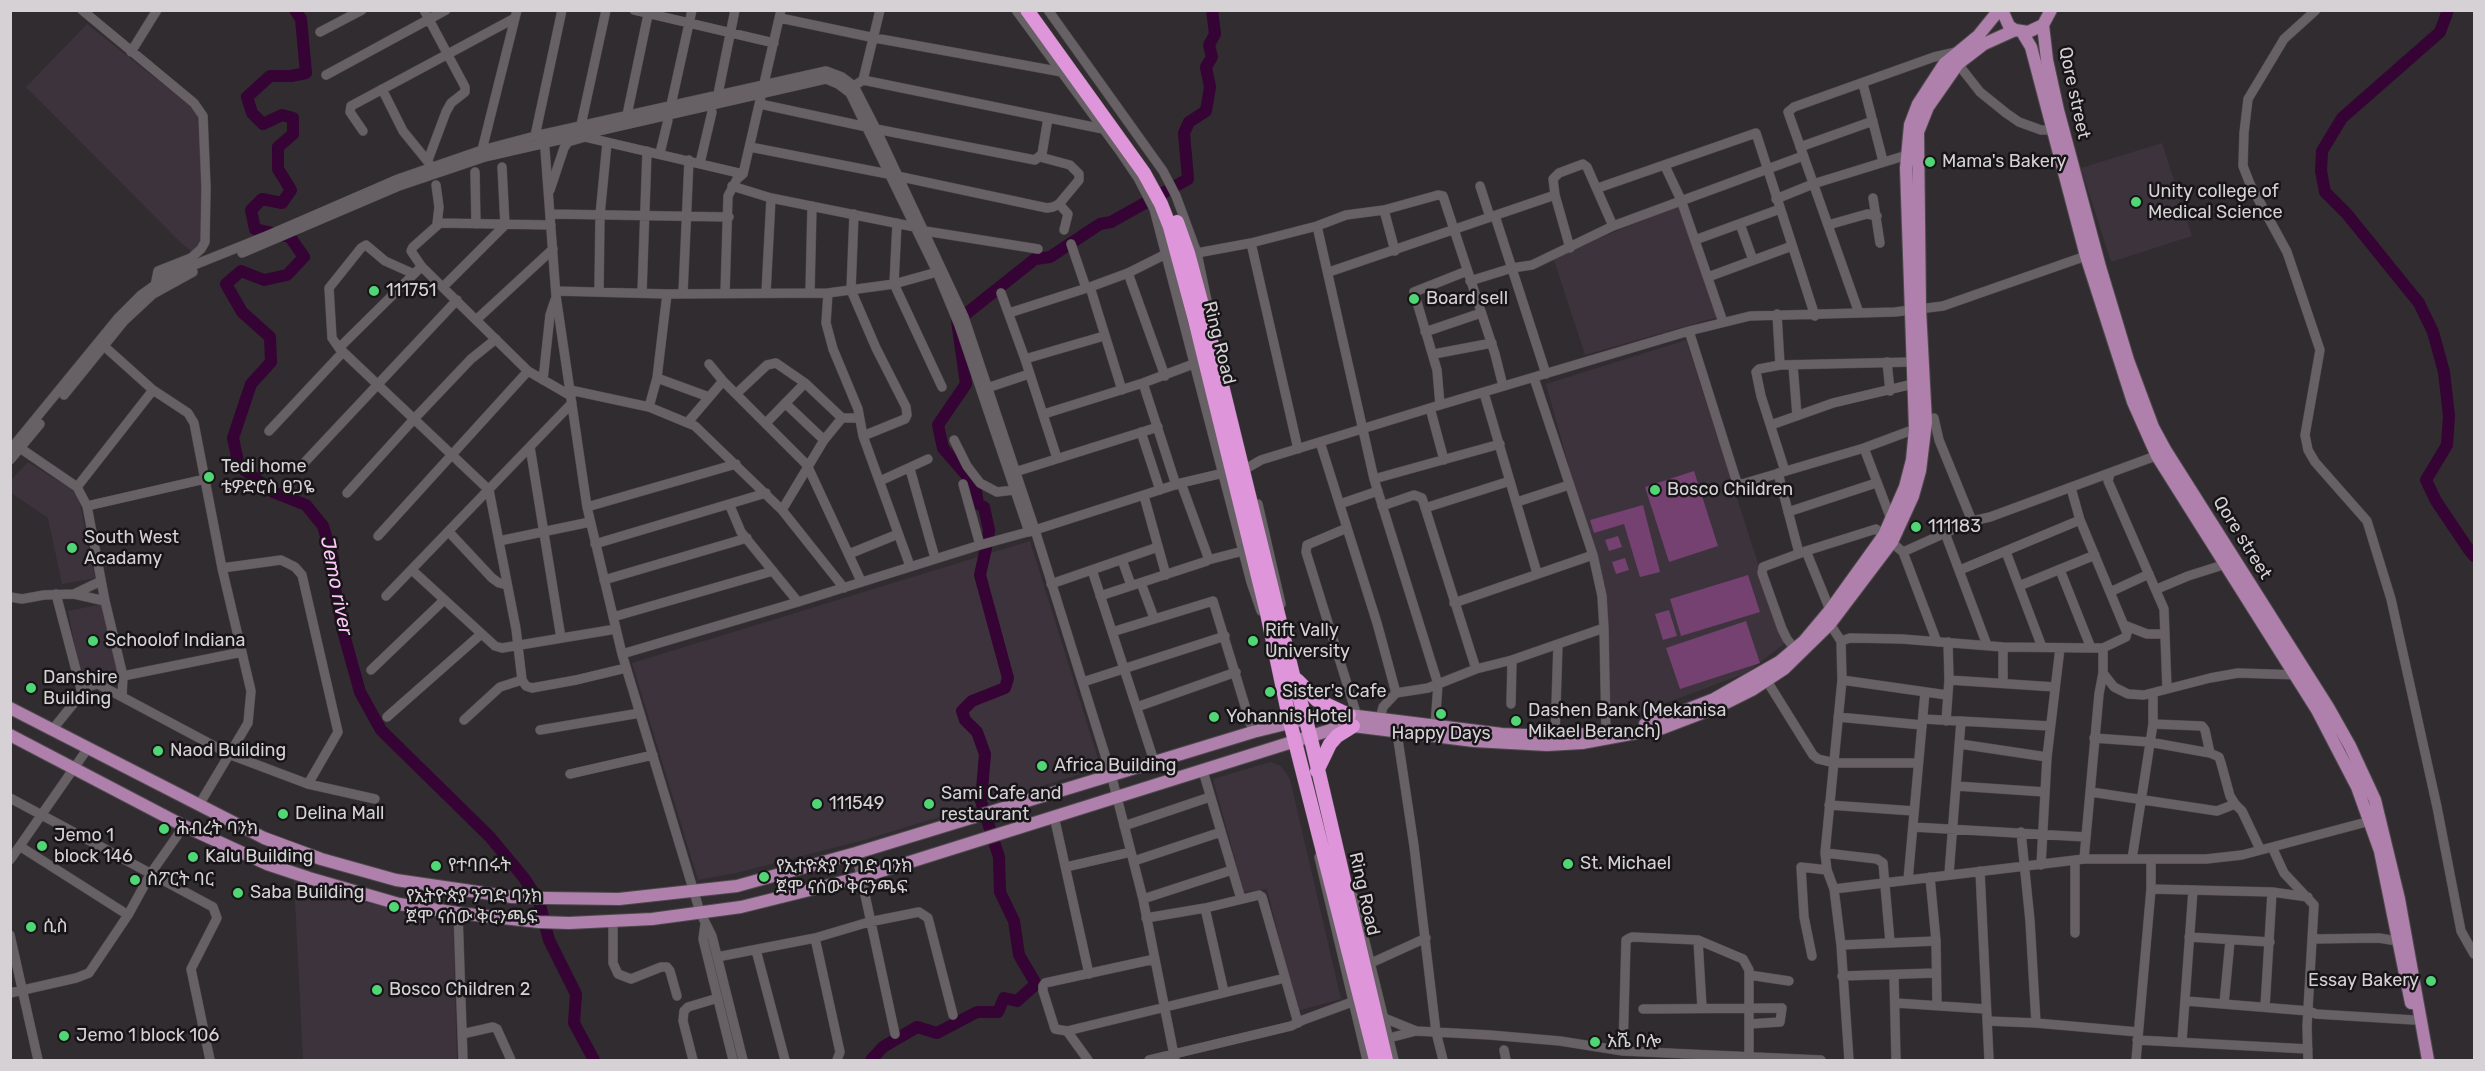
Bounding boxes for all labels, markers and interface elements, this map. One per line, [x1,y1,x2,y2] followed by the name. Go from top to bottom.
[2054,45,2094,141] street label: Qore street
[1942,151,2067,173] place label: Mama's Bakery
[1923,155,1937,169] marker: Mama's Bakery
[2148,181,2283,224] place label: Unity college of Medical Science
[2129,195,2143,209] marker: Unity college of Medical Science
[386,280,436,302] place label: 111751
[367,284,381,298] marker: 111751
[1426,288,1508,310] place label: Board sell
[1407,292,1421,306] marker: Board sell
[1198,299,1240,387] street label: Ring Road
[221,456,315,498] place label: Tedi home ቴዎድሮስ ፀጋዬ
[202,470,216,484] marker: Tedi home ቴዎድሮስ ፀጋዬ
[1667,479,1793,501] place label: Bosco Children
[1648,483,1662,497] marker: Bosco Children
[2208,493,2276,583] street label: Qore street
[1928,516,1981,538] place label: 111183
[1909,520,1923,534] marker: 111183
[84,527,179,570] place label: South West Acadamy
[315,535,357,637] water label: Jemo river
[65,541,79,555] marker: South West Acadamy
[1265,620,1350,662] place label: Rift Vally University
[105,630,245,652] place label: Schoolof Indiana
[86,634,100,648] marker: Schoolof Indiana
[1246,634,1260,648] marker: Rift Vally University
[43,667,117,710] place label: Danshire Building
[24,681,38,695] marker: Danshire Building
[1282,681,1386,703] place label: Sister's Cafe
[1263,685,1277,699] marker: Sister's Cafe
[1528,700,1726,742] place label: Dashen Bank (Mekanisa Mikael Beranch)
[1226,706,1352,728] place label: Yohannis Hotel
[1434,707,1448,721] marker: Happy Days
[1207,710,1221,724] marker: Yohannis Hotel
[1509,714,1523,728] marker: Dashen Bank (Mekanisa Mikael Beranch)
[1391,723,1491,745] place label: Happy Days
[170,740,286,762] place label: Naod Building
[151,744,165,758] marker: Naod Building
[1054,755,1176,777] place label: Africa Building
[1035,759,1049,773] marker: Africa Building
[941,783,1062,826] place label: Sami Cafe and restaurant
[829,793,885,815] place label: 111549
[810,797,824,811] marker: 111549
[922,797,936,811] marker: Sami Cafe and restaurant
[295,803,384,825] place label: Delina Mall
[276,807,290,821] marker: Delina Mall
[176,818,258,840] place label: ሕብረት ባንክ
[157,822,171,836] marker: ሕብረት ባንክ
[54,825,133,868] place label: Jemo 1 block 146
[35,839,49,853] marker: Jemo 1 block 146
[205,846,314,868] place label: Kalu Building
[186,850,200,864] marker: Kalu Building
[1344,850,1384,938] street label: Ring Road
[1580,853,1671,875] place label: St. Michael
[448,855,511,877] place label: የተባበሩት
[776,856,913,898] place label: የኢተዮጵያ ንግድ ባንክ ጀሞ ናሰው ቅርንጫፍ
[1561,857,1575,871] marker: St. Michael
[429,859,443,873] marker: የተባበሩት
[147,869,214,891] place label: ስፖርት ባር
[757,870,771,884] marker: የኢተዮጵያ ንግድ ባንክ ጀሞ ናሰው ቅርንጫፍ
[128,873,142,887] marker: ስፖርት ባር
[250,882,364,904] place label: Saba Building
[231,886,245,900] marker: Saba Building
[406,886,542,928] place label: የኢትዮጵያ ንግድ ባንክ ጀሞ ናሰው ቅርንጫፍ
[387,900,401,914] marker: የኢትዮጵያ ንግድ ባንክ ጀሞ ናሰው ቅርንጫፍ
[43,916,68,938] place label: ሲስ
[24,920,38,934] marker: ሲስ
[2308,970,2419,992] place label: Essay Bakery
[2424,974,2438,988] marker: Essay Bakery
[389,979,530,1001] place label: Bosco Children 2
[370,983,384,997] marker: Bosco Children 2
[76,1025,219,1047] place label: Jemo 1 block 106
[57,1029,71,1043] marker: Jemo 1 block 106
[1607,1031,1661,1053] place label: አሼ ቦሎ
[1588,1035,1602,1049] marker: አሼ ቦሎ

